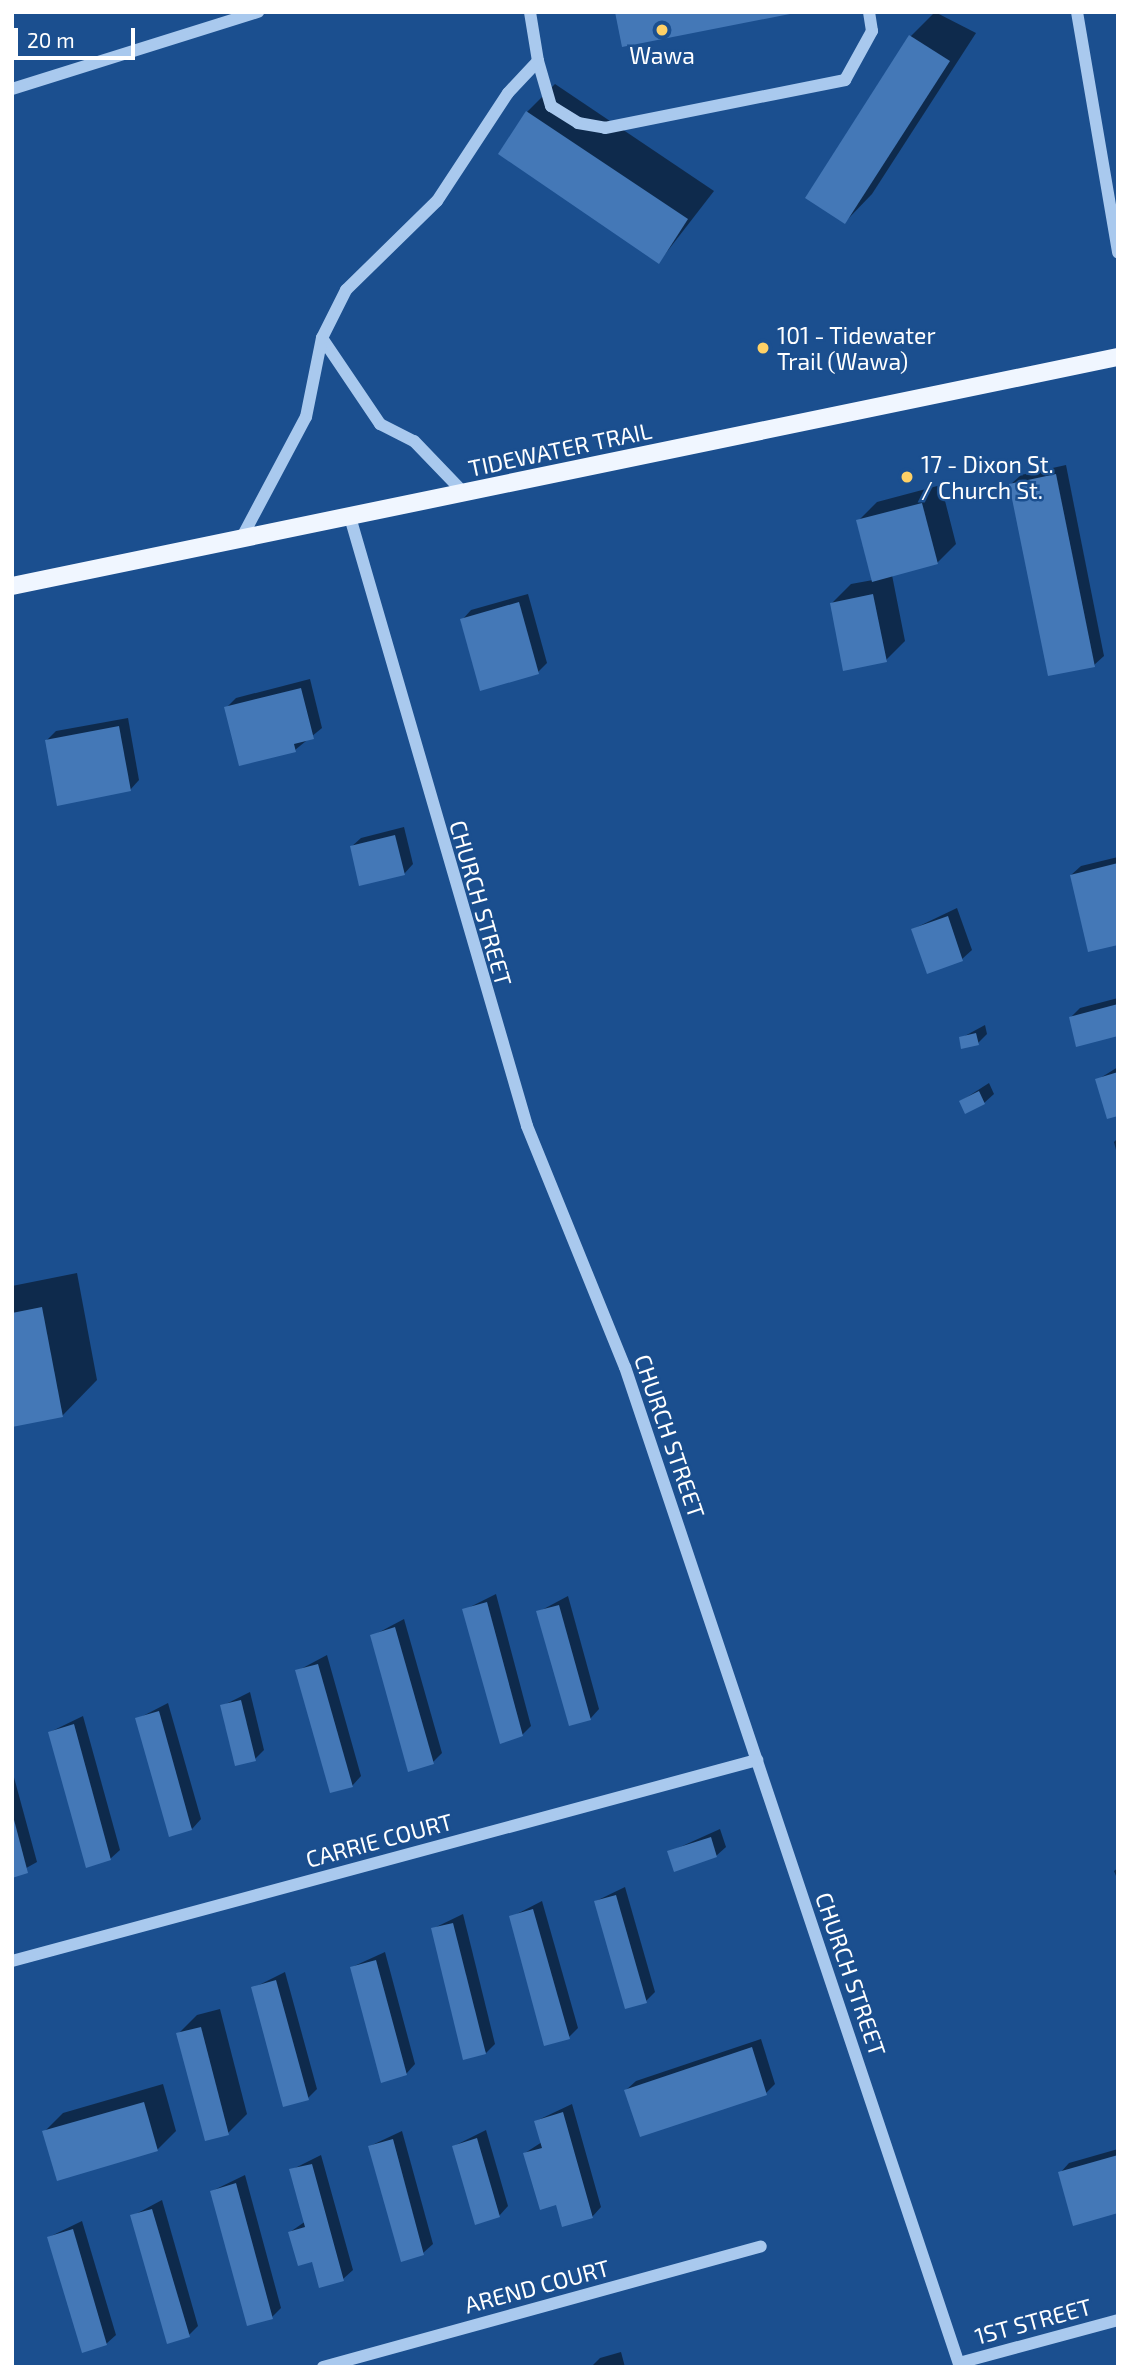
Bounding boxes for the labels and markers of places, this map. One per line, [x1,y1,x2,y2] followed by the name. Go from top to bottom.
[654,22,670,38] marker: Wawa
[629,41,695,69] place label: Wawa
[777,321,936,375] place label: 101 - Tidewater Trail (Wawa)
[755,340,771,356] marker: 101 - Tidewater Trail (Wawa)
[921,450,1054,504] place label: 17 - Dixon St. / Church St.
[899,469,915,485] marker: 17 - Dixon St. / Church St.

